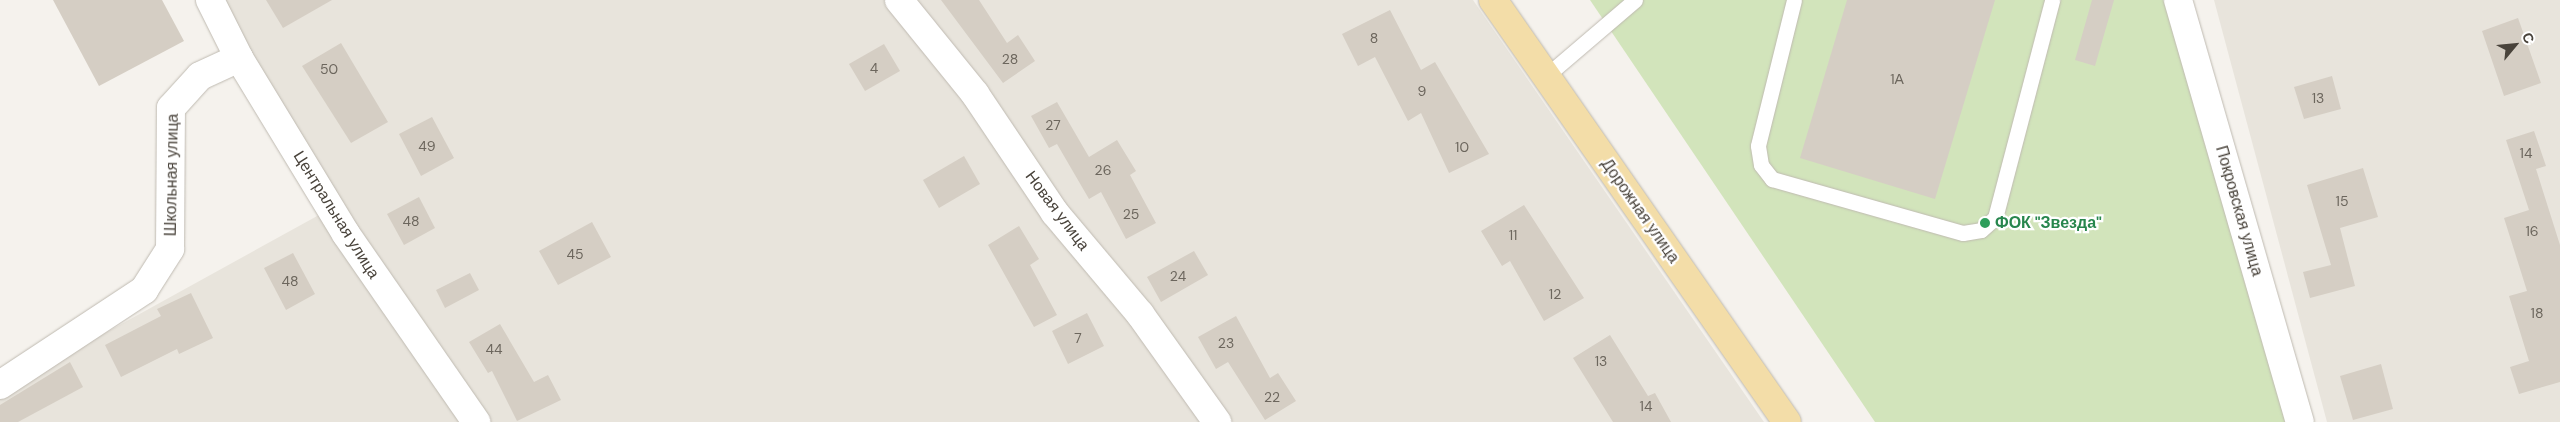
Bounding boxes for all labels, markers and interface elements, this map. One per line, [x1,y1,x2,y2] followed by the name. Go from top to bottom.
[2490,20,2540,70] north arrow
[2518,29,2539,47] text: С
[1370,30,1378,46] house number: 8
[1002,51,1018,67] house number: 28
[870,60,878,76] house number: 4
[320,61,338,77] house number: 50
[1890,71,1904,87] house number: 1А
[1418,83,1426,99] house number: 9
[2312,90,2324,106] house number: 13
[161,113,183,237] street label: Школьная улица
[1045,117,1061,133] house number: 27
[418,138,436,154] house number: 49
[1455,139,1469,155] house number: 10
[2211,144,2267,278] street label: Покровская улица
[2520,145,2532,161] house number: 14
[289,148,383,282] street label: Центральная улица
[1597,155,1683,267] street label: Дорожная улица
[1095,162,1111,178] house number: 26
[1021,167,1093,255] street label: Новая улица
[2336,193,2348,209] house number: 15
[1123,206,1139,222] house number: 25
[402,213,420,229] house number: 48
[1995,213,2102,233] place label: ФОК "Звезда"
[1979,217,1991,229] marker: ФОК "Звезда"
[2525,223,2539,239] house number: 16
[1509,227,1517,243] house number: 11
[566,246,584,262] house number: 45
[1170,268,1186,284] house number: 24
[281,273,299,289] house number: 48
[1549,286,1561,302] house number: 12
[2531,305,2543,321] house number: 18
[1074,330,1082,346] house number: 7
[1218,335,1234,351] house number: 23
[486,341,502,357] house number: 44
[1595,353,1607,369] house number: 13
[1264,389,1280,405] house number: 22
[1640,398,1652,414] house number: 14

